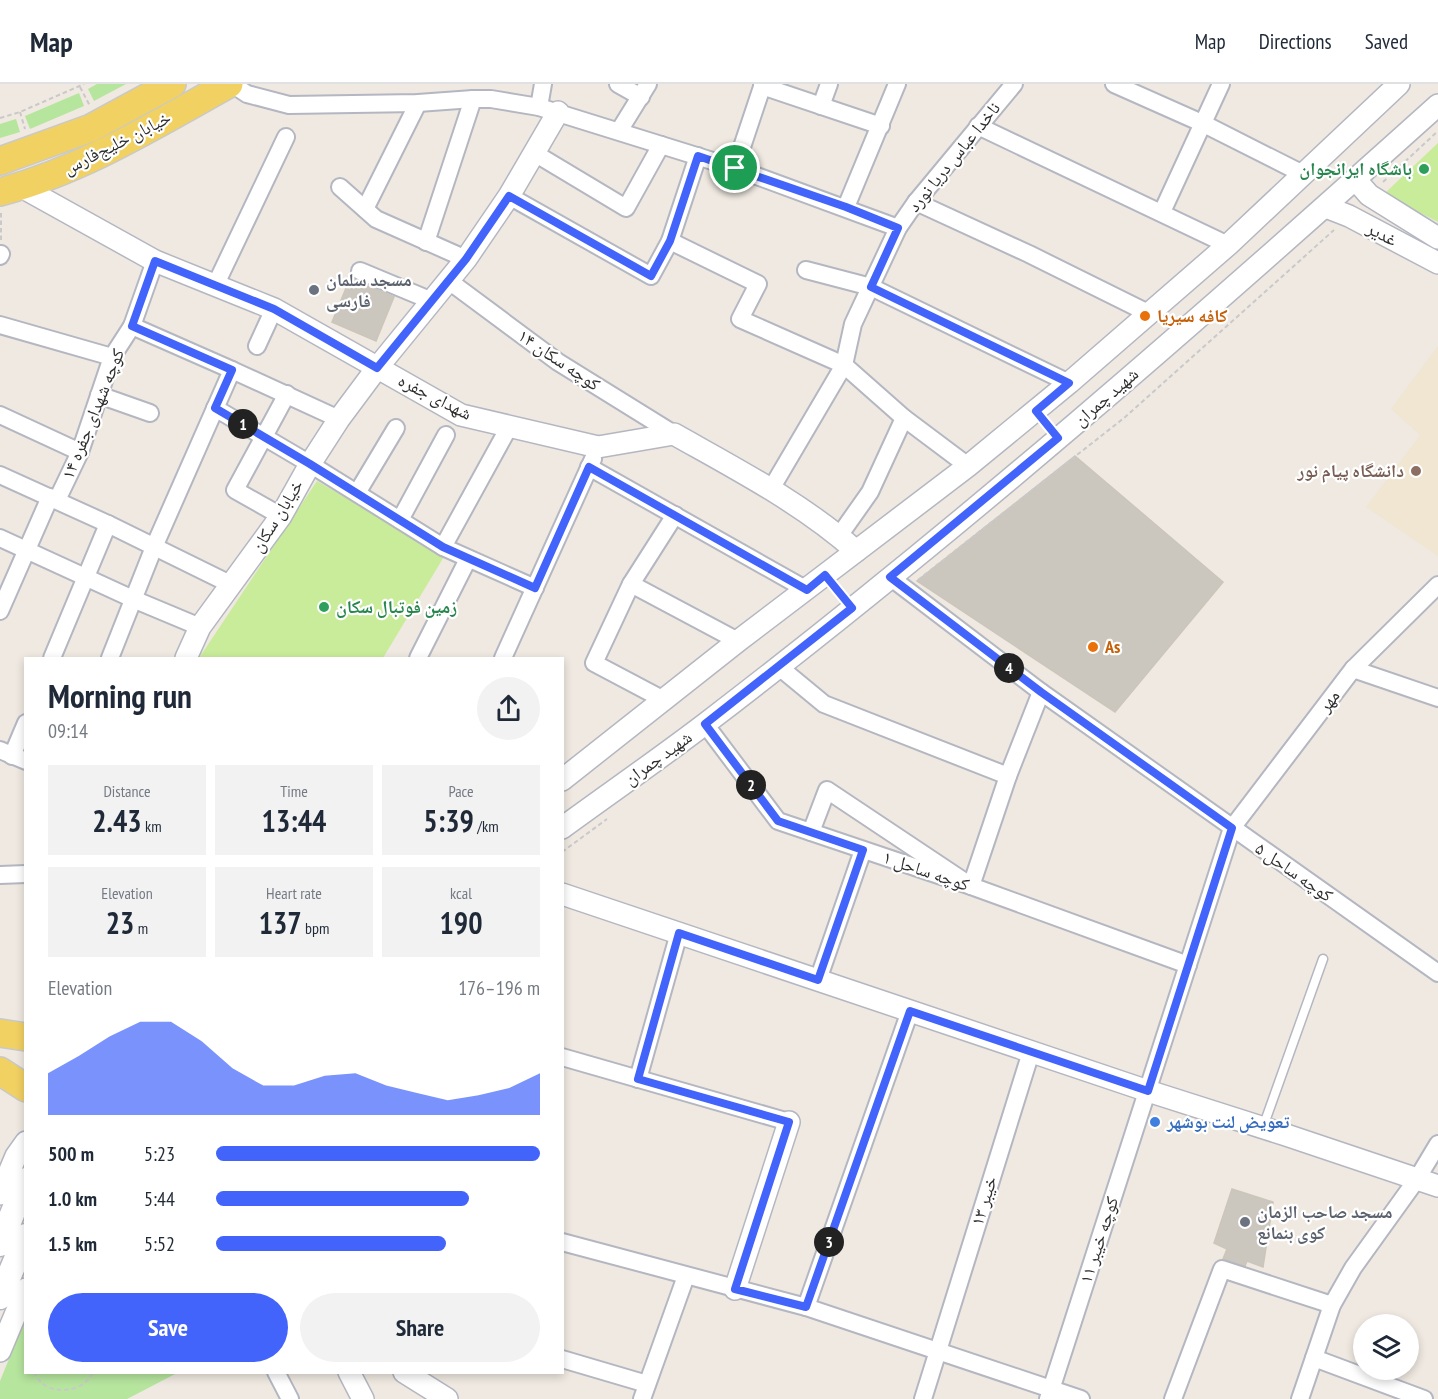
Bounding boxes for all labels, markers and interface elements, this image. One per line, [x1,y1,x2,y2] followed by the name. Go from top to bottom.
[30,23,73,60] text: Map
[1195,28,1226,55] text: Map
[1259,28,1332,55] text: Directions
[1365,28,1408,55] text: Saved
[902,97,1005,216] street label: ناخدا عباس دریا نورد
[59,106,175,180] street label: خیابان خلیج‌فارس
[709,142,760,193] pin
[718,151,751,184] icon: arrive
[1299,157,1412,180] place label: باشگاه ایرانجوان
[1417,162,1431,176] marker: باشگاه ایرانجوان
[1362,216,1401,251] street label: غدیر
[326,268,412,312] place label: مسجد سلمان فارسی
[307,283,321,297] marker: مسجد سلمان فارسی
[1157,304,1227,327] place label: کافه سیریا
[1138,309,1152,323] marker: کافه سیریا
[514,324,605,396] street label: کوچه سکان ۱۴
[56,345,129,482] street label: کوچه شهدای جفره ۱۴
[1068,362,1143,431] street label: شهید چمران
[395,368,476,425] street label: شهدای جفره
[228,409,258,439] pin: 1
[239,414,247,434] text: 1
[1297,459,1404,483] place label: دانشگاه پیام نور
[1409,464,1423,478] marker: دانشگاه پیام نور
[245,475,308,556] street label: خیابان سکان
[336,595,457,618] place label: زمین فوتبال سکان
[317,600,331,614] marker: زمین فوتبال سکان
[1104,635,1120,658] place label: As
[1086,640,1100,654] marker: As
[994,653,1024,683] pin: 4
[1005,658,1013,678] text: 4
[48,674,192,717] text: Morning run
[477,677,540,740] button: share
[1312,685,1345,717] street label: مهر
[48,718,88,744] text: 09:14
[619,725,696,790] street label: شهید چمران
[736,770,766,800] pin: 2
[747,775,755,795] text: 2
[103,781,151,801] text: Distance
[280,781,308,801] text: Time
[448,781,474,801] text: Pace
[92,801,142,840] text: 2.43
[262,801,326,840] text: 13:44
[423,801,474,840] text: 5:39
[142,816,162,836] text: km
[474,816,499,836] text: /km
[1251,836,1338,907] street label: کوچه ساحل ۵
[880,845,973,896] street label: کوچه ساحل ۱
[101,883,153,903] text: Elevation
[266,883,322,903] text: Heart rate
[450,883,472,903] text: kcal
[106,903,134,942] text: 23
[259,903,302,942] text: 137
[439,903,483,942] text: 190
[134,918,148,938] text: m
[302,918,329,938] text: bpm
[48,975,112,1001] text: Elevation
[458,975,540,1001] text: 176–196 m
[1166,1110,1290,1133] place label: تعویض لنت بوشهر
[1148,1115,1162,1129] marker: تعویض لنت بوشهر
[48,1141,94,1167] text: 500 m
[144,1141,175,1167] text: 5:23
[965,1173,1002,1228] street label: خیبر ۱۳
[48,1186,97,1212] text: 1.0 km
[144,1186,175,1212] text: 5:44
[1074,1193,1123,1286] street label: کوچه خیبر ۱۱
[1257,1200,1393,1245] place label: مسجد صاحب الزمان کوی بنمانع
[1238,1215,1252,1229] marker: مسجد صاحب الزمان کوی بنمانع
[814,1227,844,1257] pin: 3
[48,1231,97,1257] text: 1.5 km
[144,1231,175,1257] text: 5:52
[825,1232,833,1252] text: 3
[48,1293,288,1362] button: Save
[300,1293,540,1362] button: Share
[1353,1314,1419,1380] map controls
[1353,1314,1419,1380] button: layers

